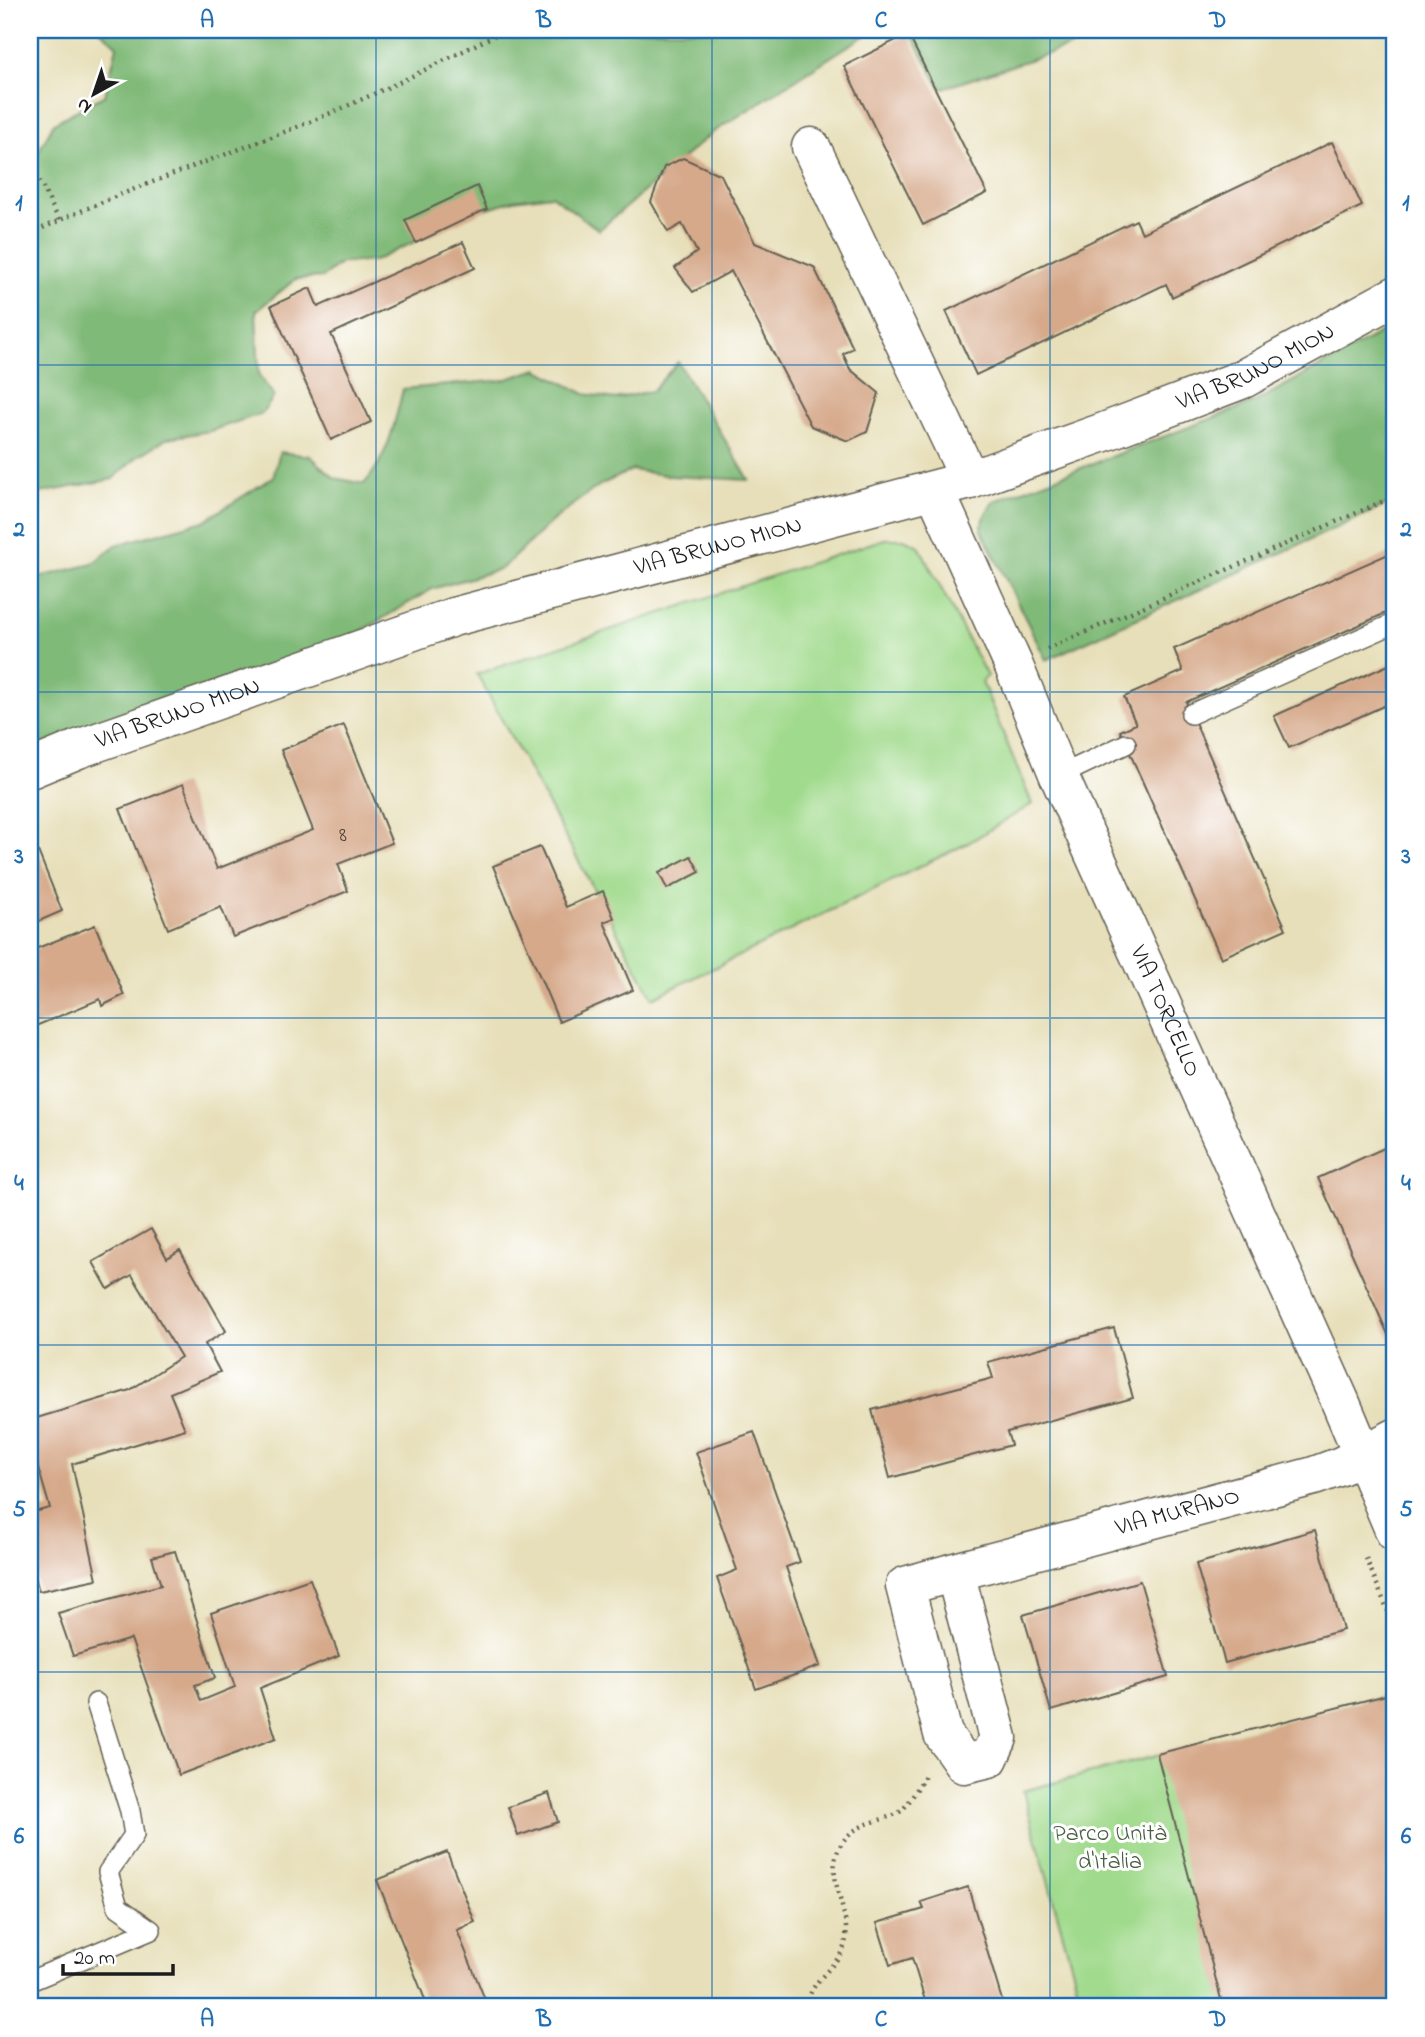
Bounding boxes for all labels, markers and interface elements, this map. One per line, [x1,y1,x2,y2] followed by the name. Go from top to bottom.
[200,5,214,38] text: A
[535,5,552,38] text: B
[875,5,888,38] text: C
[1209,5,1226,38] text: D
[60,60,130,130] north arrow
[71,91,98,120] text: N
[15,188,23,221] text: 1
[1402,188,1410,221] text: 1
[1171,314,1342,421] street label: VIA BRUNO MION
[629,508,806,586] street label: VIA BRUNO MION
[12,514,25,547] text: 2
[1399,514,1412,547] text: 2
[90,669,265,759] street label: VIA BRUNO MION
[339,821,347,851] house number: 8
[13,841,24,874] text: 3
[1400,841,1411,874] text: 3
[1120,939,1210,1083] street label: VIA TORCELLO
[14,1168,24,1201] text: 4
[1401,1168,1411,1201] text: 4
[1111,1479,1244,1546] street label: VIA MURANO
[12,1494,26,1527] text: 5
[1399,1494,1413,1527] text: 5
[1053,1817,1167,1880] park label: Parco Unità d'Italia
[14,1821,25,1854] text: 6
[1401,1821,1412,1854] text: 6
[63,1932,173,1976] scale bar
[74,1944,115,1974] text: 20 m
[200,2004,214,2037] text: A
[535,2004,552,2037] text: B
[875,2004,888,2037] text: C
[1209,2004,1226,2037] text: D

